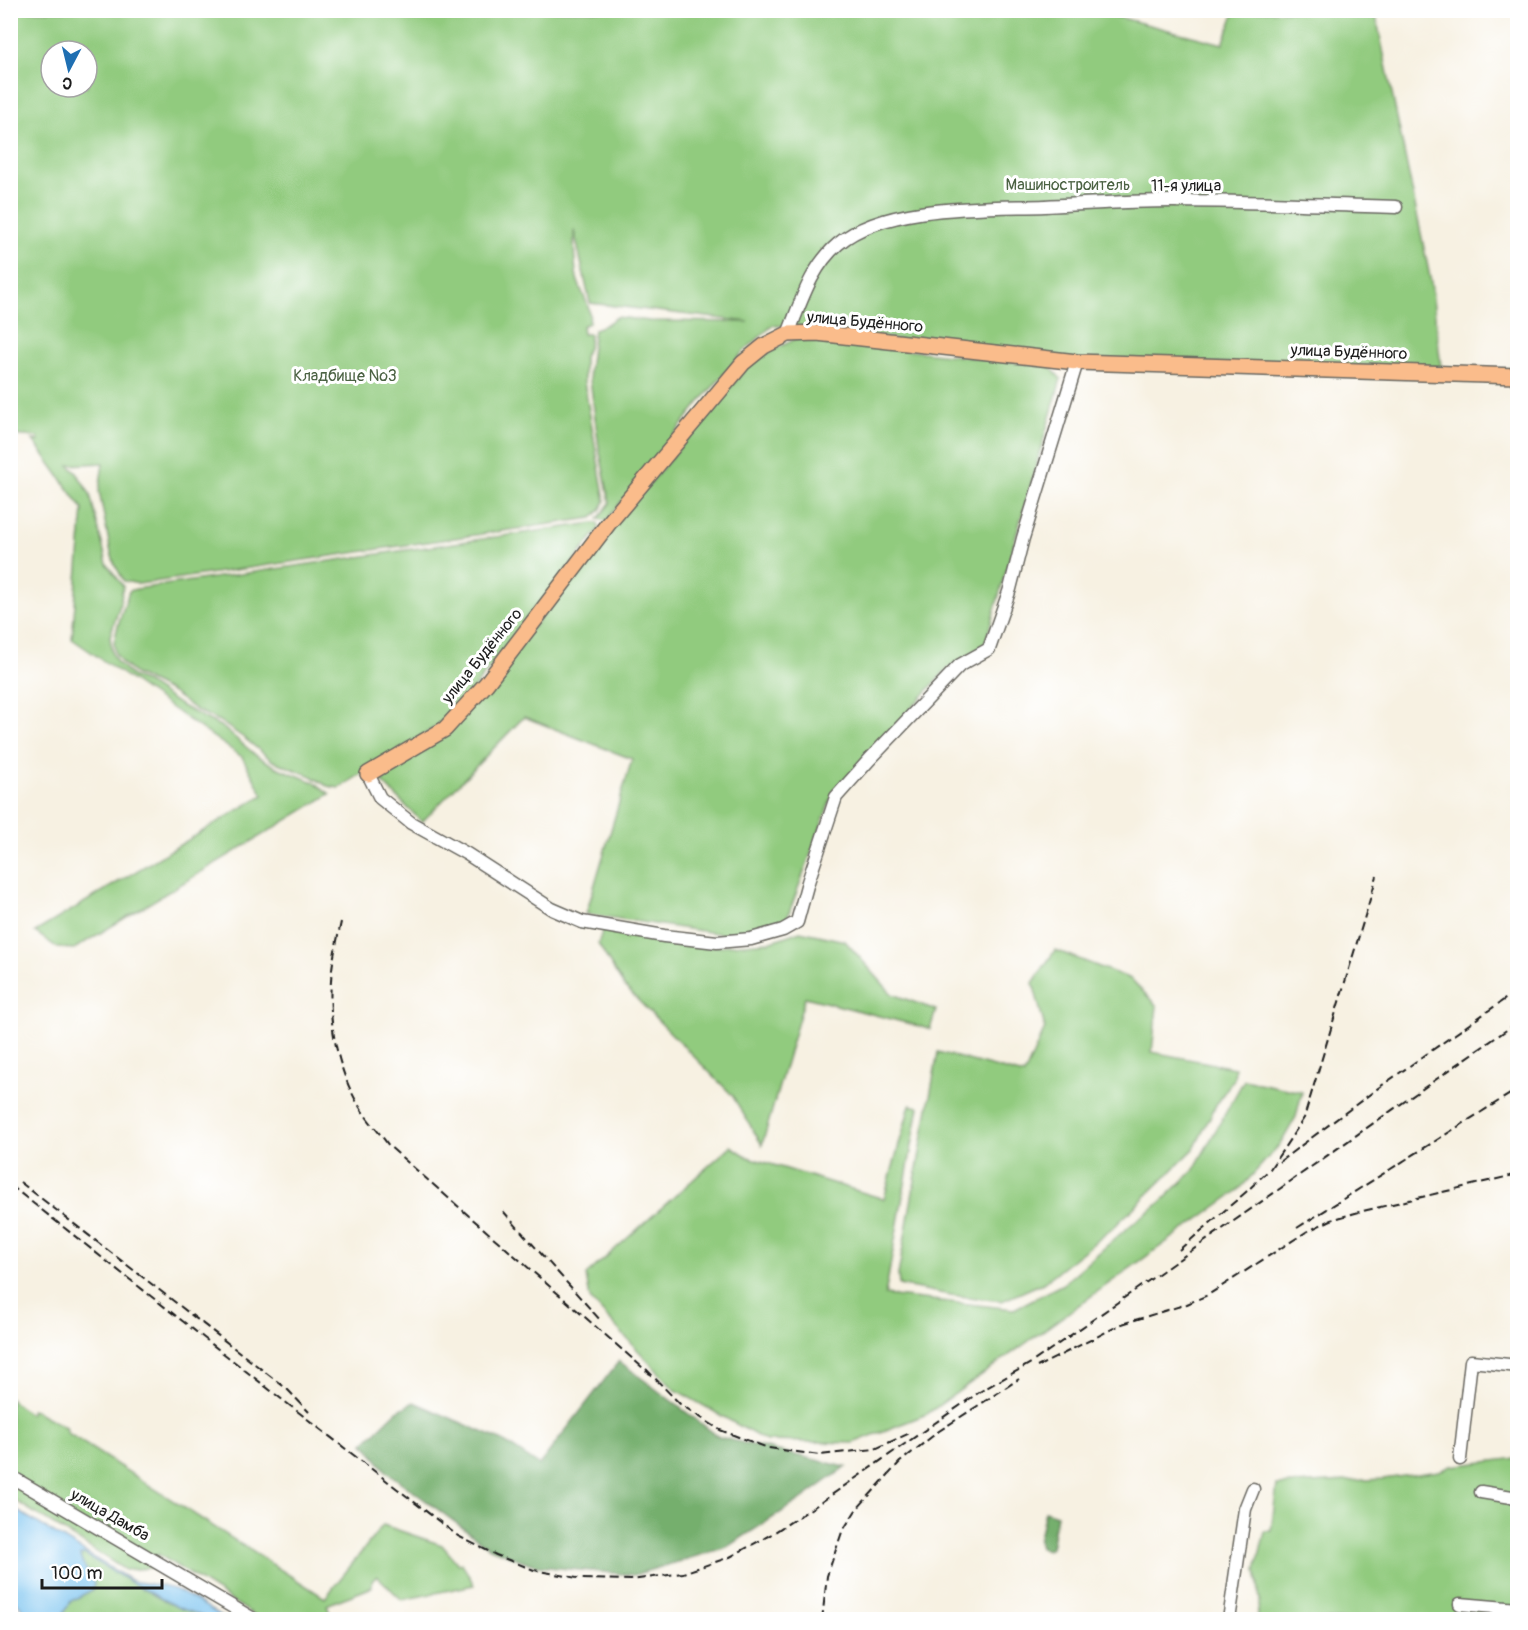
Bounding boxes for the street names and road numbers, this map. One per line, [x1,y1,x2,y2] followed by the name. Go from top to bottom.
[1151,176,1221,196] street label: 11-я улица
[805,307,924,337] street label: улица Будённого
[1289,340,1408,364] street label: улица Будённого
[437,604,527,708] street label: улица Будённого
[66,1484,153,1546] street label: улица Дамба

